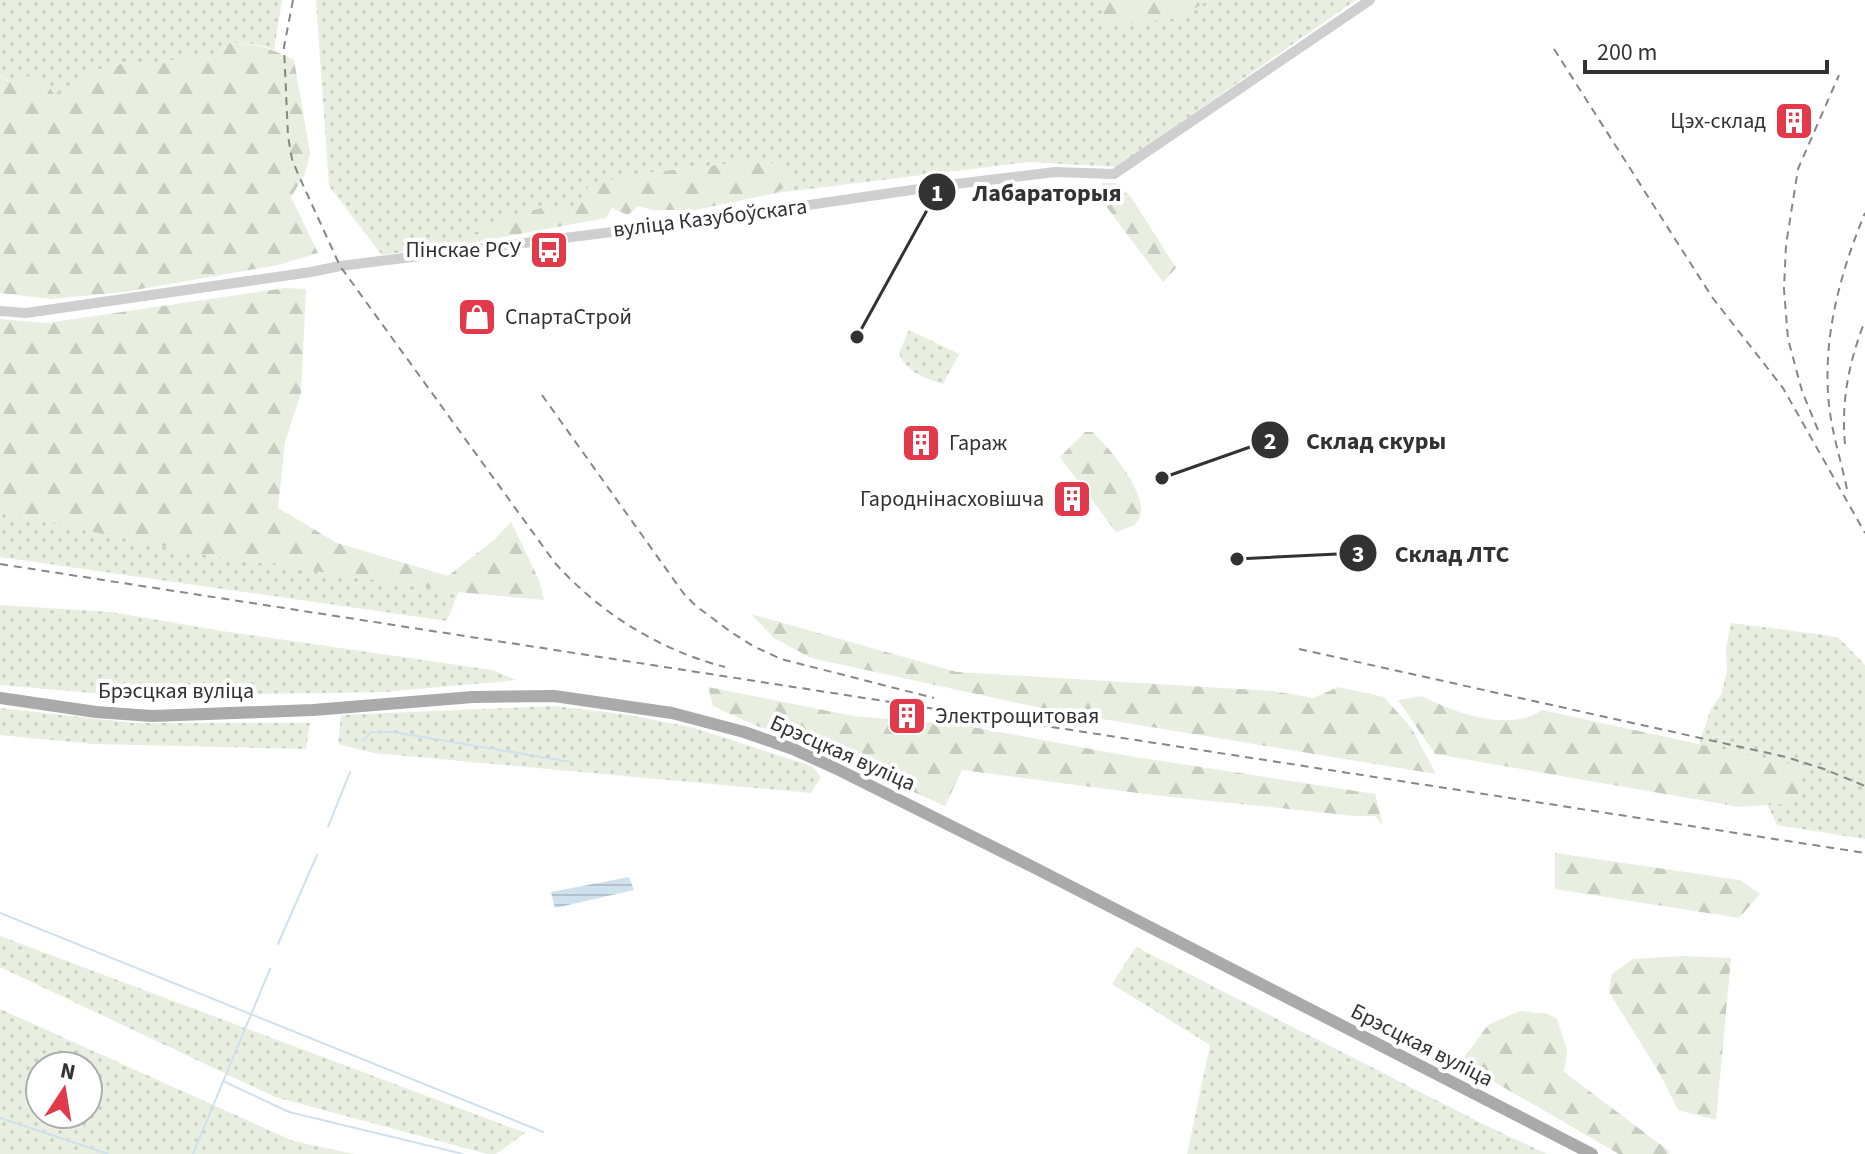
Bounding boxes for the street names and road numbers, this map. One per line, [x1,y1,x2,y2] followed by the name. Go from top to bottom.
[611,190,809,246] street label: вуліца Казубоўскага
[98,675,254,707] street label: Брэсцкая вуліца
[765,707,921,799] street label: Брэсцкая вуліца
[1345,995,1499,1095] street label: Брэсцкая вуліца

